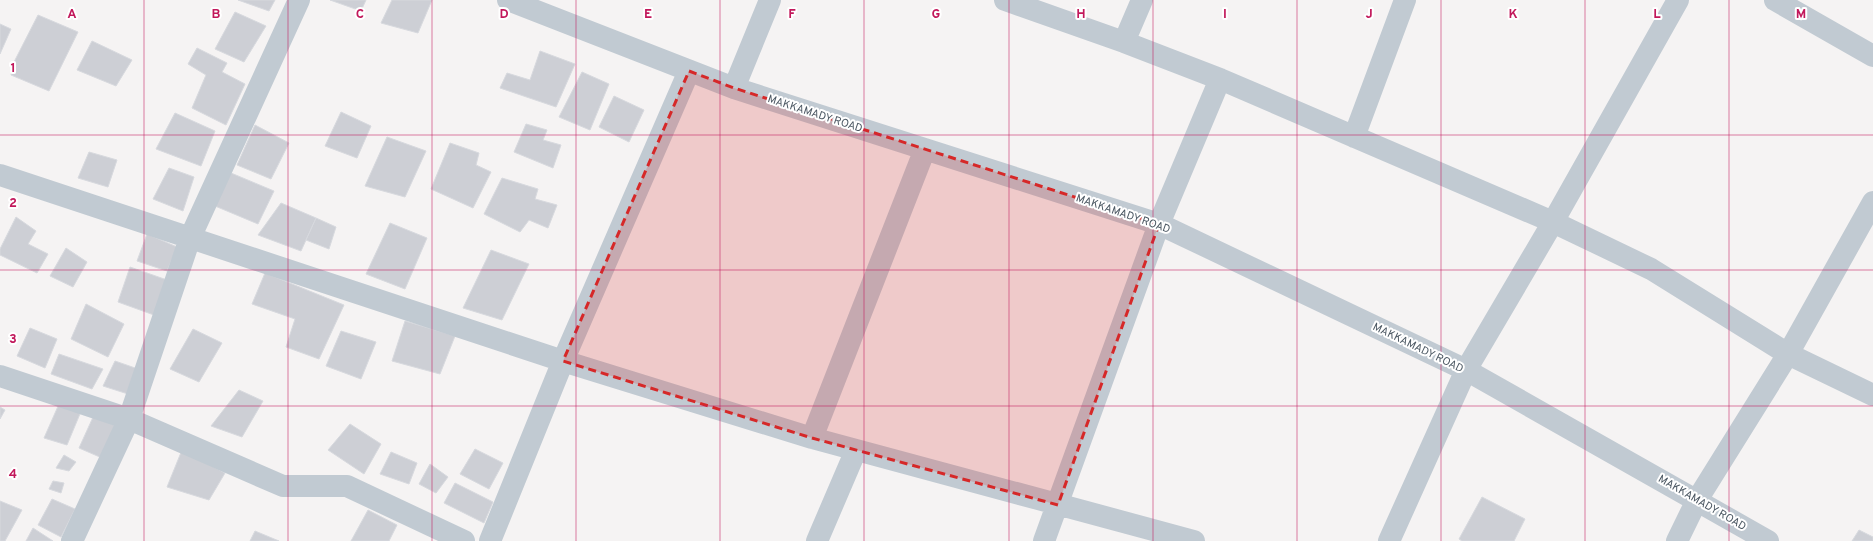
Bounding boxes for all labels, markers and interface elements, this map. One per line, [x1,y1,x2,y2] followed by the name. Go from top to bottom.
[67,7,77,23] text: A
[212,7,221,23] text: B
[356,7,364,23] text: C
[499,7,509,23] text: D
[644,7,652,23] text: E
[788,7,796,23] text: F
[932,7,941,23] text: G
[1076,7,1086,23] text: H
[1223,7,1227,23] text: I
[1365,7,1373,23] text: J
[1508,7,1518,23] text: K
[1653,7,1661,23] text: L
[1796,7,1806,23] text: M
[10,61,16,77] text: 1
[766,92,864,136] street label: MAKKAMADY ROAD
[1074,191,1172,237] street label: MAKKAMADY ROAD
[9,196,17,212] text: 2
[1370,320,1466,376] street label: MAKKAMADY ROAD
[9,332,17,348] text: 3
[9,467,17,483] text: 4
[1656,472,1748,534] street label: MAKKAMADY ROAD

